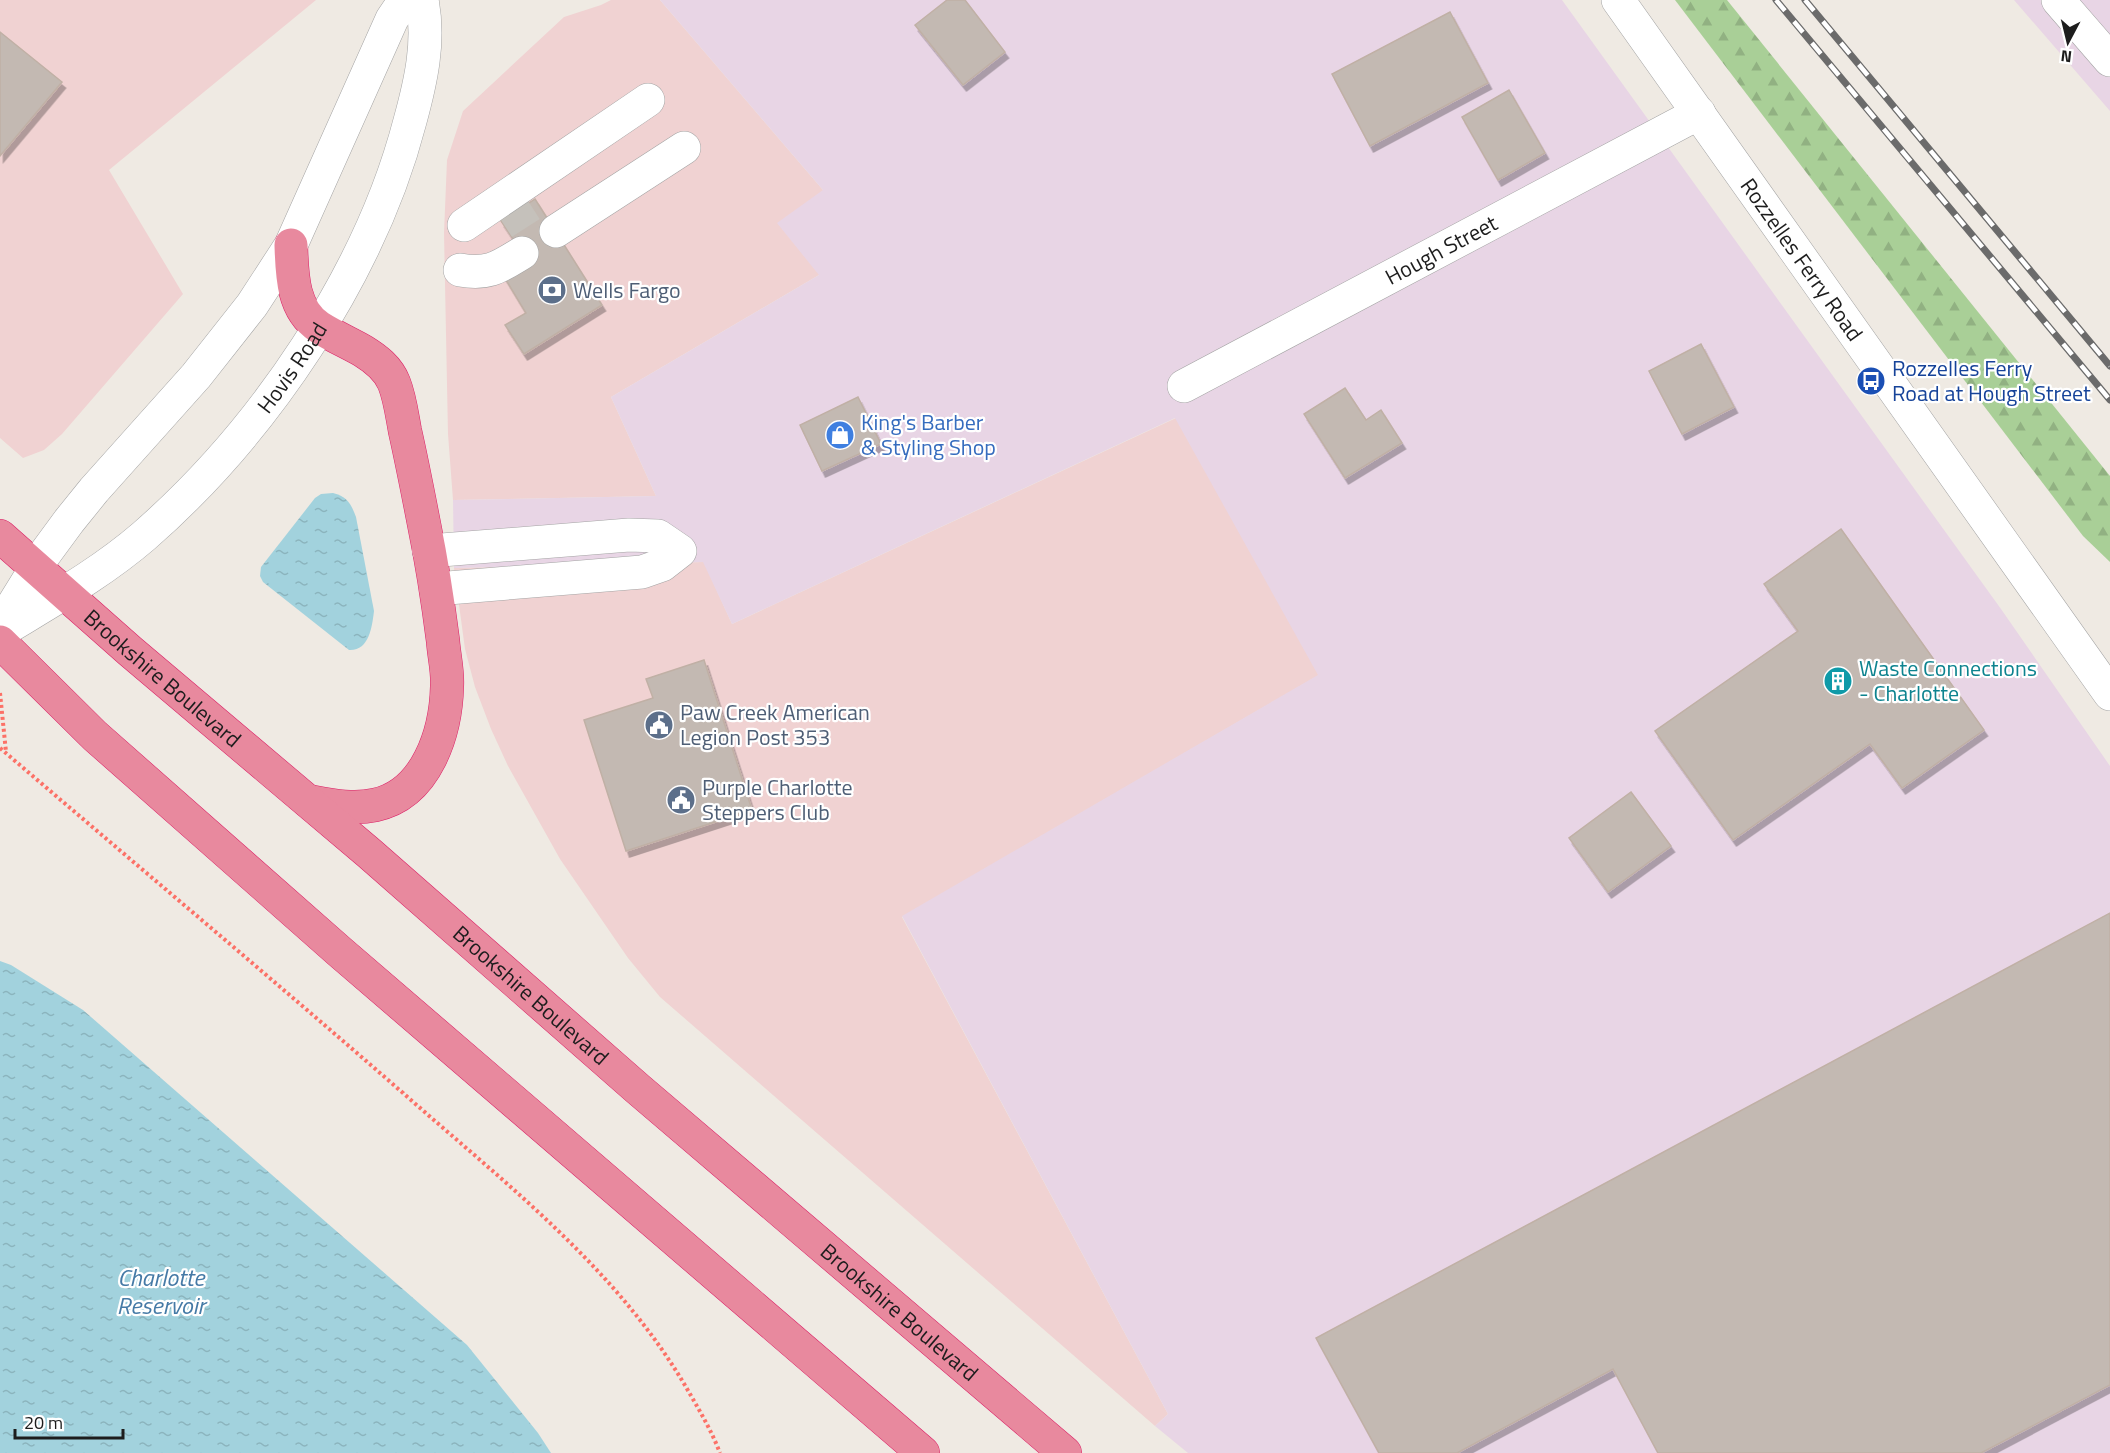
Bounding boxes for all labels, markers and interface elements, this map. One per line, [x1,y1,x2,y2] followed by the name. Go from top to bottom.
[2038,12,2098,72] north arrow
[2059,44,2073,69] text: N
[1732,171,1872,348] street label: Rozzelles Ferry Road
[1379,206,1504,293] street label: Hough Street
[573,273,681,307] place label: Wells Fargo
[536,274,568,306] bank icon: Wells Fargo
[248,315,336,421] street label: Hovis Road
[1892,351,2091,410] place label: Rozzelles Ferry Road at Hough Street
[1855,365,1887,397] bus stop icon: Rozzelles Ferry Road at Hough Street
[861,405,996,464] place label: King's Barber & Styling Shop
[824,419,856,451] shop icon: King's Barber & Styling Shop
[76,601,249,755] street label: Brookshire Boulevard
[1859,651,2037,710] place label: Waste Connections - Charlotte
[1822,665,1854,697] building icon: Waste Connections - Charlotte
[680,695,870,754] place label: Paw Creek American Legion Post 353
[643,709,675,741] public building icon: Paw Creek American Legion Post 353
[702,770,853,829] place label: Purple Charlotte Steppers Club
[665,784,697,816] public building icon: Purple Charlotte Steppers Club
[445,917,617,1073] street label: Brookshire Boulevard
[813,1235,986,1389] street label: Brookshire Boulevard
[117,1259,209,1323] water label: Charlotte Reservoir
[15,1402,123,1440] scale bar
[24,1409,63,1436] text: 20 m

